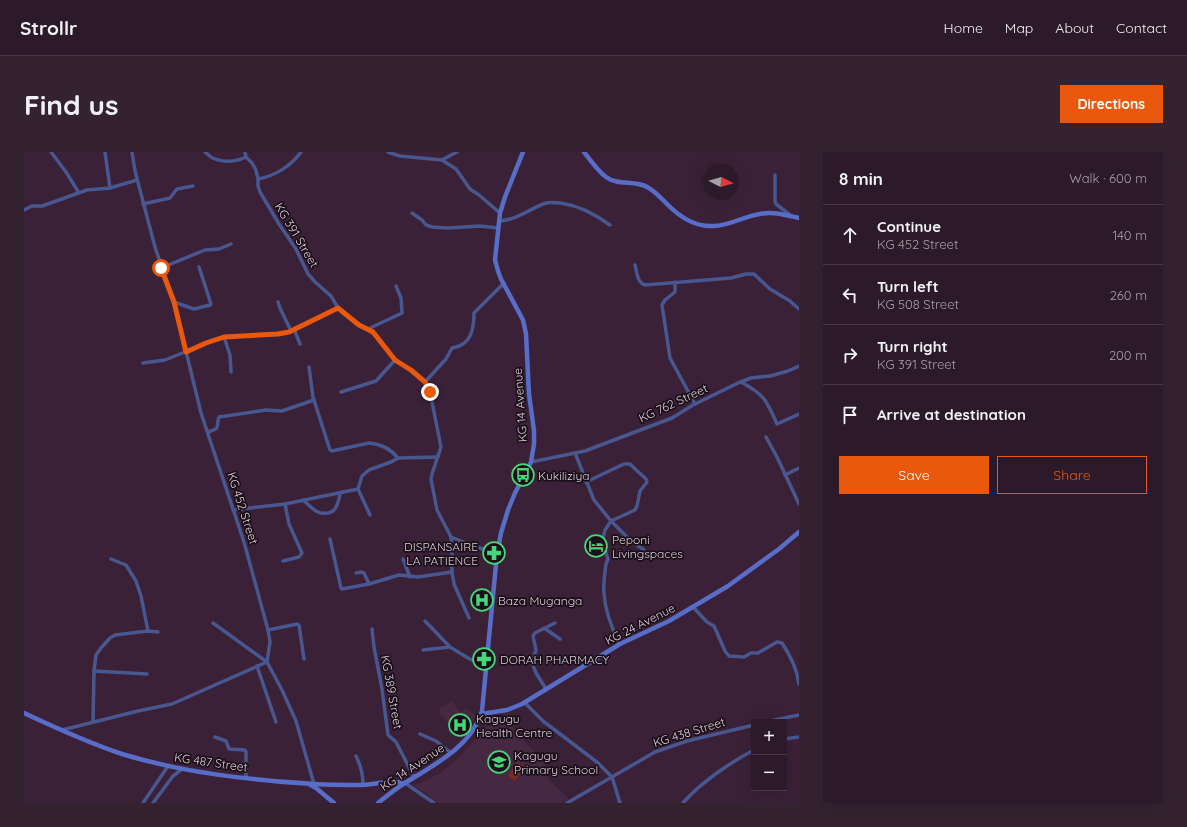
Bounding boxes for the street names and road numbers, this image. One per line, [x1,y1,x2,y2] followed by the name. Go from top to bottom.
[272,200,322,270] street label: KG 391 Street
[510,367,530,443] street label: KG 14 Avenue
[636,380,710,426] street label: KG 762 Street
[224,470,262,546] street label: KG 452 Street
[603,600,678,648] street label: KG 24 Avenue
[378,654,406,730] street label: KG 389 Street
[651,714,727,750] street label: KG 438 Street
[377,740,447,794] street label: KG 14 Avenue
[173,749,249,775] street label: KG 487 Street

